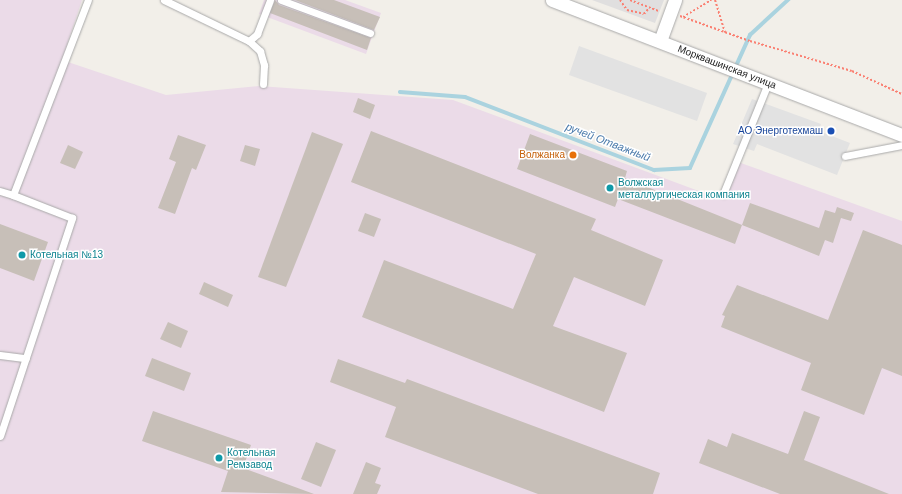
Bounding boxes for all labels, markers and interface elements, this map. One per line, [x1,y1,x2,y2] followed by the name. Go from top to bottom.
[676,43,778,91] street label: Морквашинская улица
[564,120,652,164] water label: ручей Отважный
[738,125,823,137] place label: АО Энерготехмаш
[826,126,836,136] marker: АО Энерготехмаш
[519,149,565,161] place label: Волжанка
[568,150,578,160] marker: Волжанка
[618,176,750,200] place label: Волжская металлургическая компания
[605,183,615,193] marker: Волжская металлургическая компания
[30,249,103,261] place label: Котельная №13
[17,250,27,260] marker: Котельная №13
[227,446,275,470] place label: Котельная Ремзавод
[214,453,224,463] marker: Котельная Ремзавод

